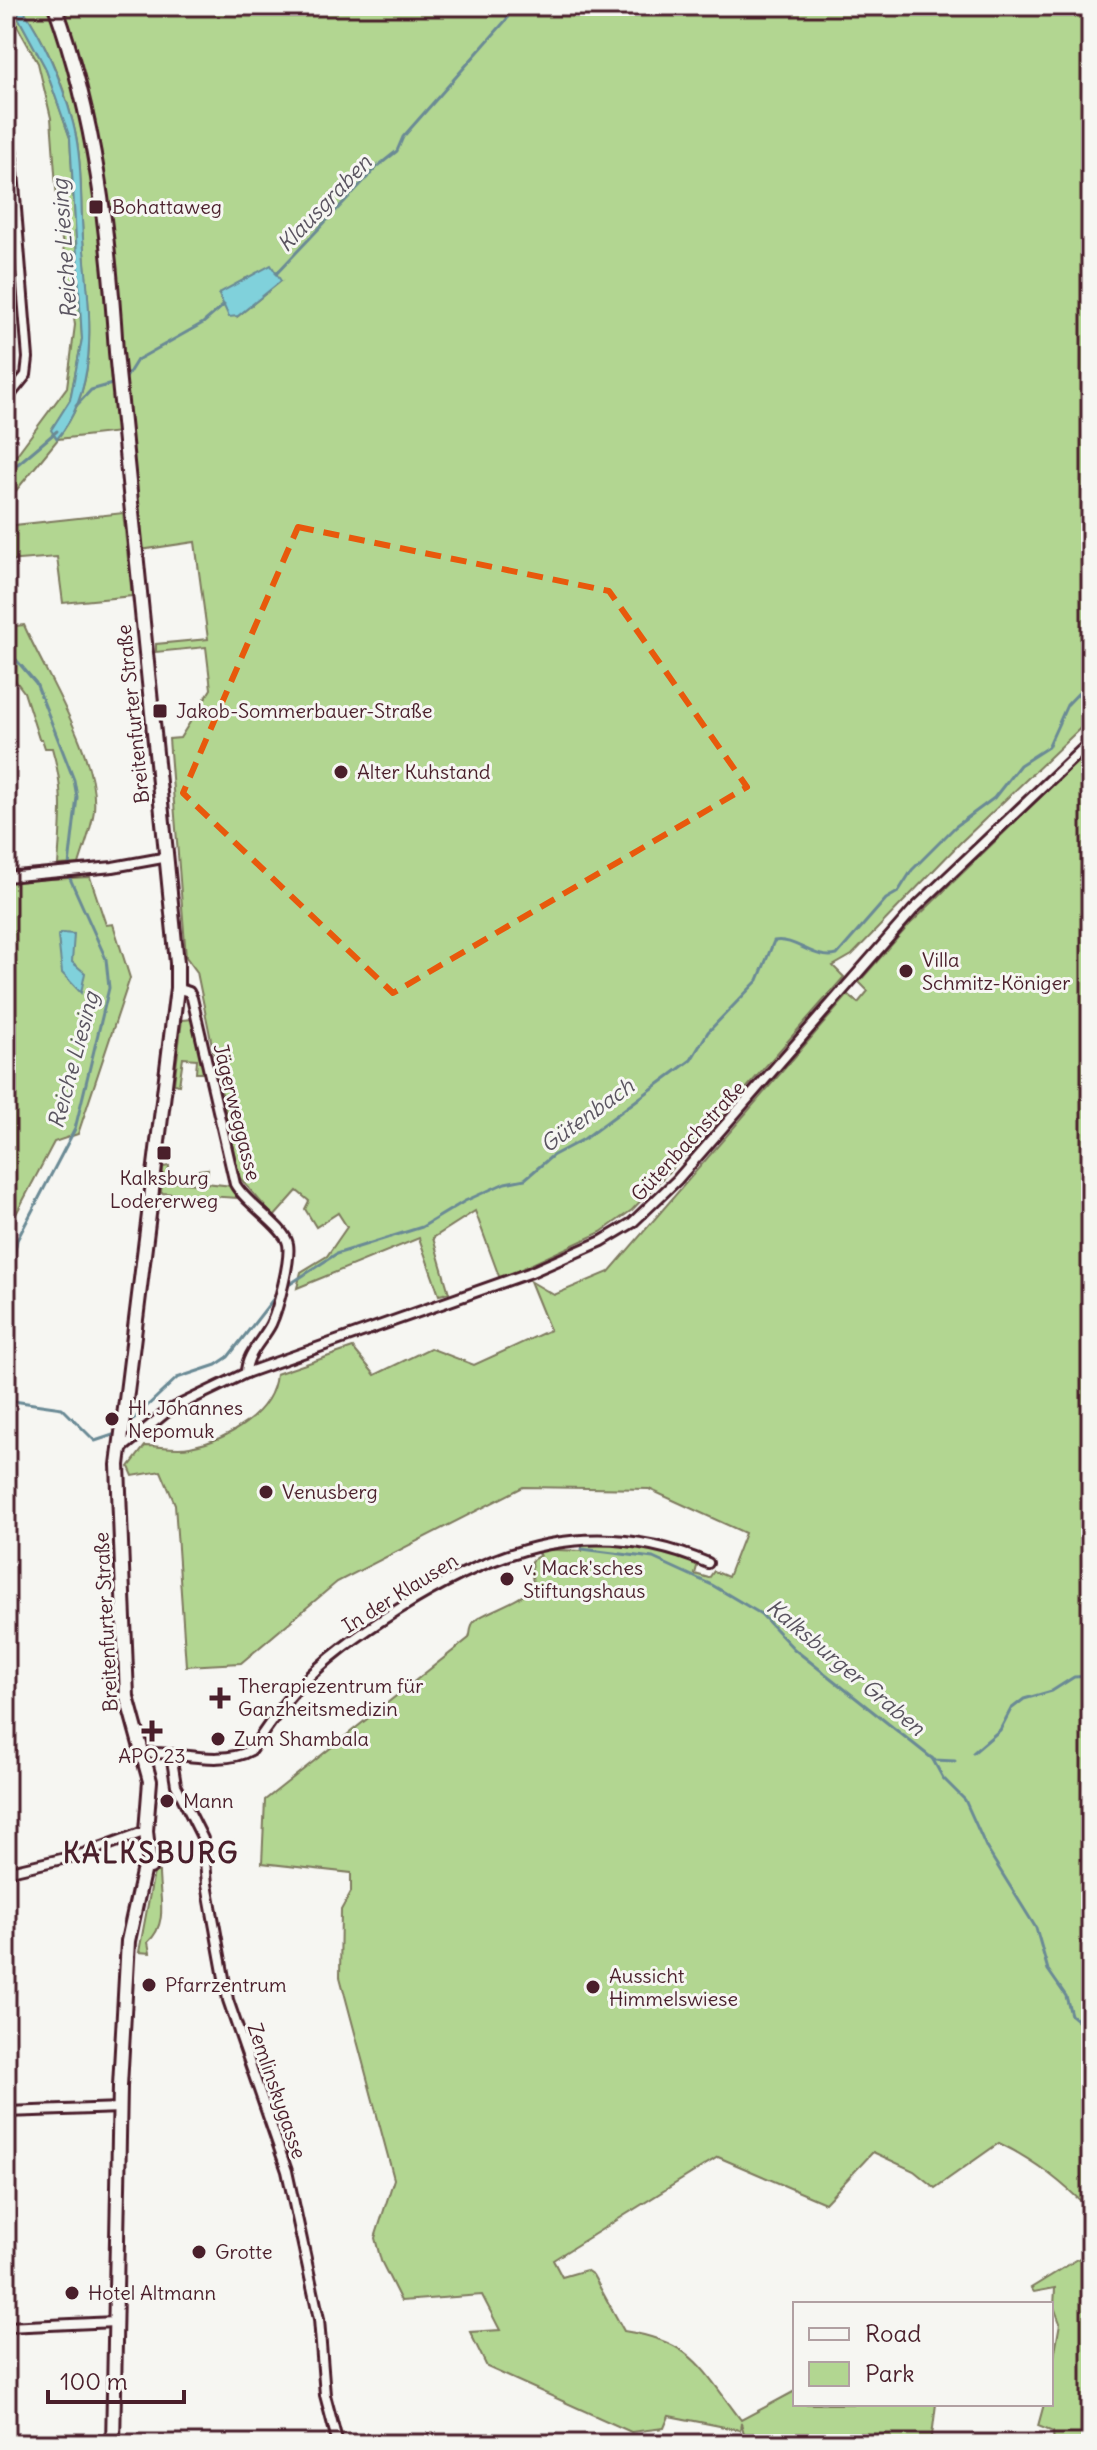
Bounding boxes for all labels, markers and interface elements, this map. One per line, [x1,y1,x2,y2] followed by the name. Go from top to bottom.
[271,148,378,257] water label: Klausgraben
[45,176,83,320] water label: Reiche Liesing
[112,194,222,219] place label: Bohattaweg
[87,198,105,216] marker: Bohattaweg
[111,623,154,805] street label: Breitenfurter Straße
[176,698,433,723] place label: Jakob-Sommerbauer-Straße
[151,702,169,720] marker: Jakob-Sommerbauer-Straße
[357,759,491,784] place label: Alter Kuhstand
[332,763,350,781] marker: Alter Kuhstand
[922,947,1070,995] place label: Villa Schmitz-Königer
[897,962,915,980] marker: Villa Schmitz-Königer
[41,987,105,1131] water label: Reiche Liesing
[208,1041,267,1183] street label: Jägerweggasse
[535,1071,640,1158] water label: Gütenbach
[625,1075,750,1206] street label: Gütenbachstraße
[155,1144,173,1162] marker: Kalksburg Lodererweg
[110,1165,218,1213] place label: Kalksburg Lodererweg
[128,1395,243,1443] place label: Hl. Johannes Nepomuk
[103,1410,121,1428] marker: Hl. Johannes Nepomuk
[282,1479,378,1504] place label: Venusberg
[257,1483,275,1501] marker: Venusberg
[88,1532,123,1712] street label: Breitenfurter Straße
[337,1547,462,1638] street label: In der Klausen
[523,1555,645,1603] place label: v. Mack'sches Stiftungshaus
[498,1570,516,1588] marker: v. Mack'sches Stiftungshaus
[761,1593,932,1742] water label: Kalksburger Graben
[238,1673,423,1721] place label: Therapiezentrum für Ganzheitsmedizin
[209,1687,231,1709] marker: Therapiezentrum für Ganzheitsmedizin
[143,1722,161,1740] marker: APO 23
[234,1726,369,1751] place label: Zum Shambala
[209,1730,227,1748] marker: Zum Shambala
[118,1743,186,1768] place label: APO 23
[183,1788,234,1813] place label: Mann
[158,1792,176,1810] marker: Mann
[63,1835,239,1871] district label: KALKSBURG
[609,1963,738,2011] place label: Aussicht Himmelswiese
[165,1972,287,1997] place label: Pfarrzentrum
[140,1976,158,1994] marker: Pfarrzentrum
[584,1978,602,1996] marker: Aussicht Himmelswiese
[243,2020,312,2162] street label: Zemlinskygasse
[215,2239,273,2264] place label: Grotte
[190,2243,208,2261] marker: Grotte
[88,2280,216,2305] place label: Hotel Altmann
[63,2284,81,2302] marker: Hotel Altmann
[793,2302,1053,2406] legend
[865,2318,921,2348] text: Road
[48,2354,184,2404] scale bar
[865,2358,915,2388] text: Park
[60,2366,128,2396] text: 100 m

